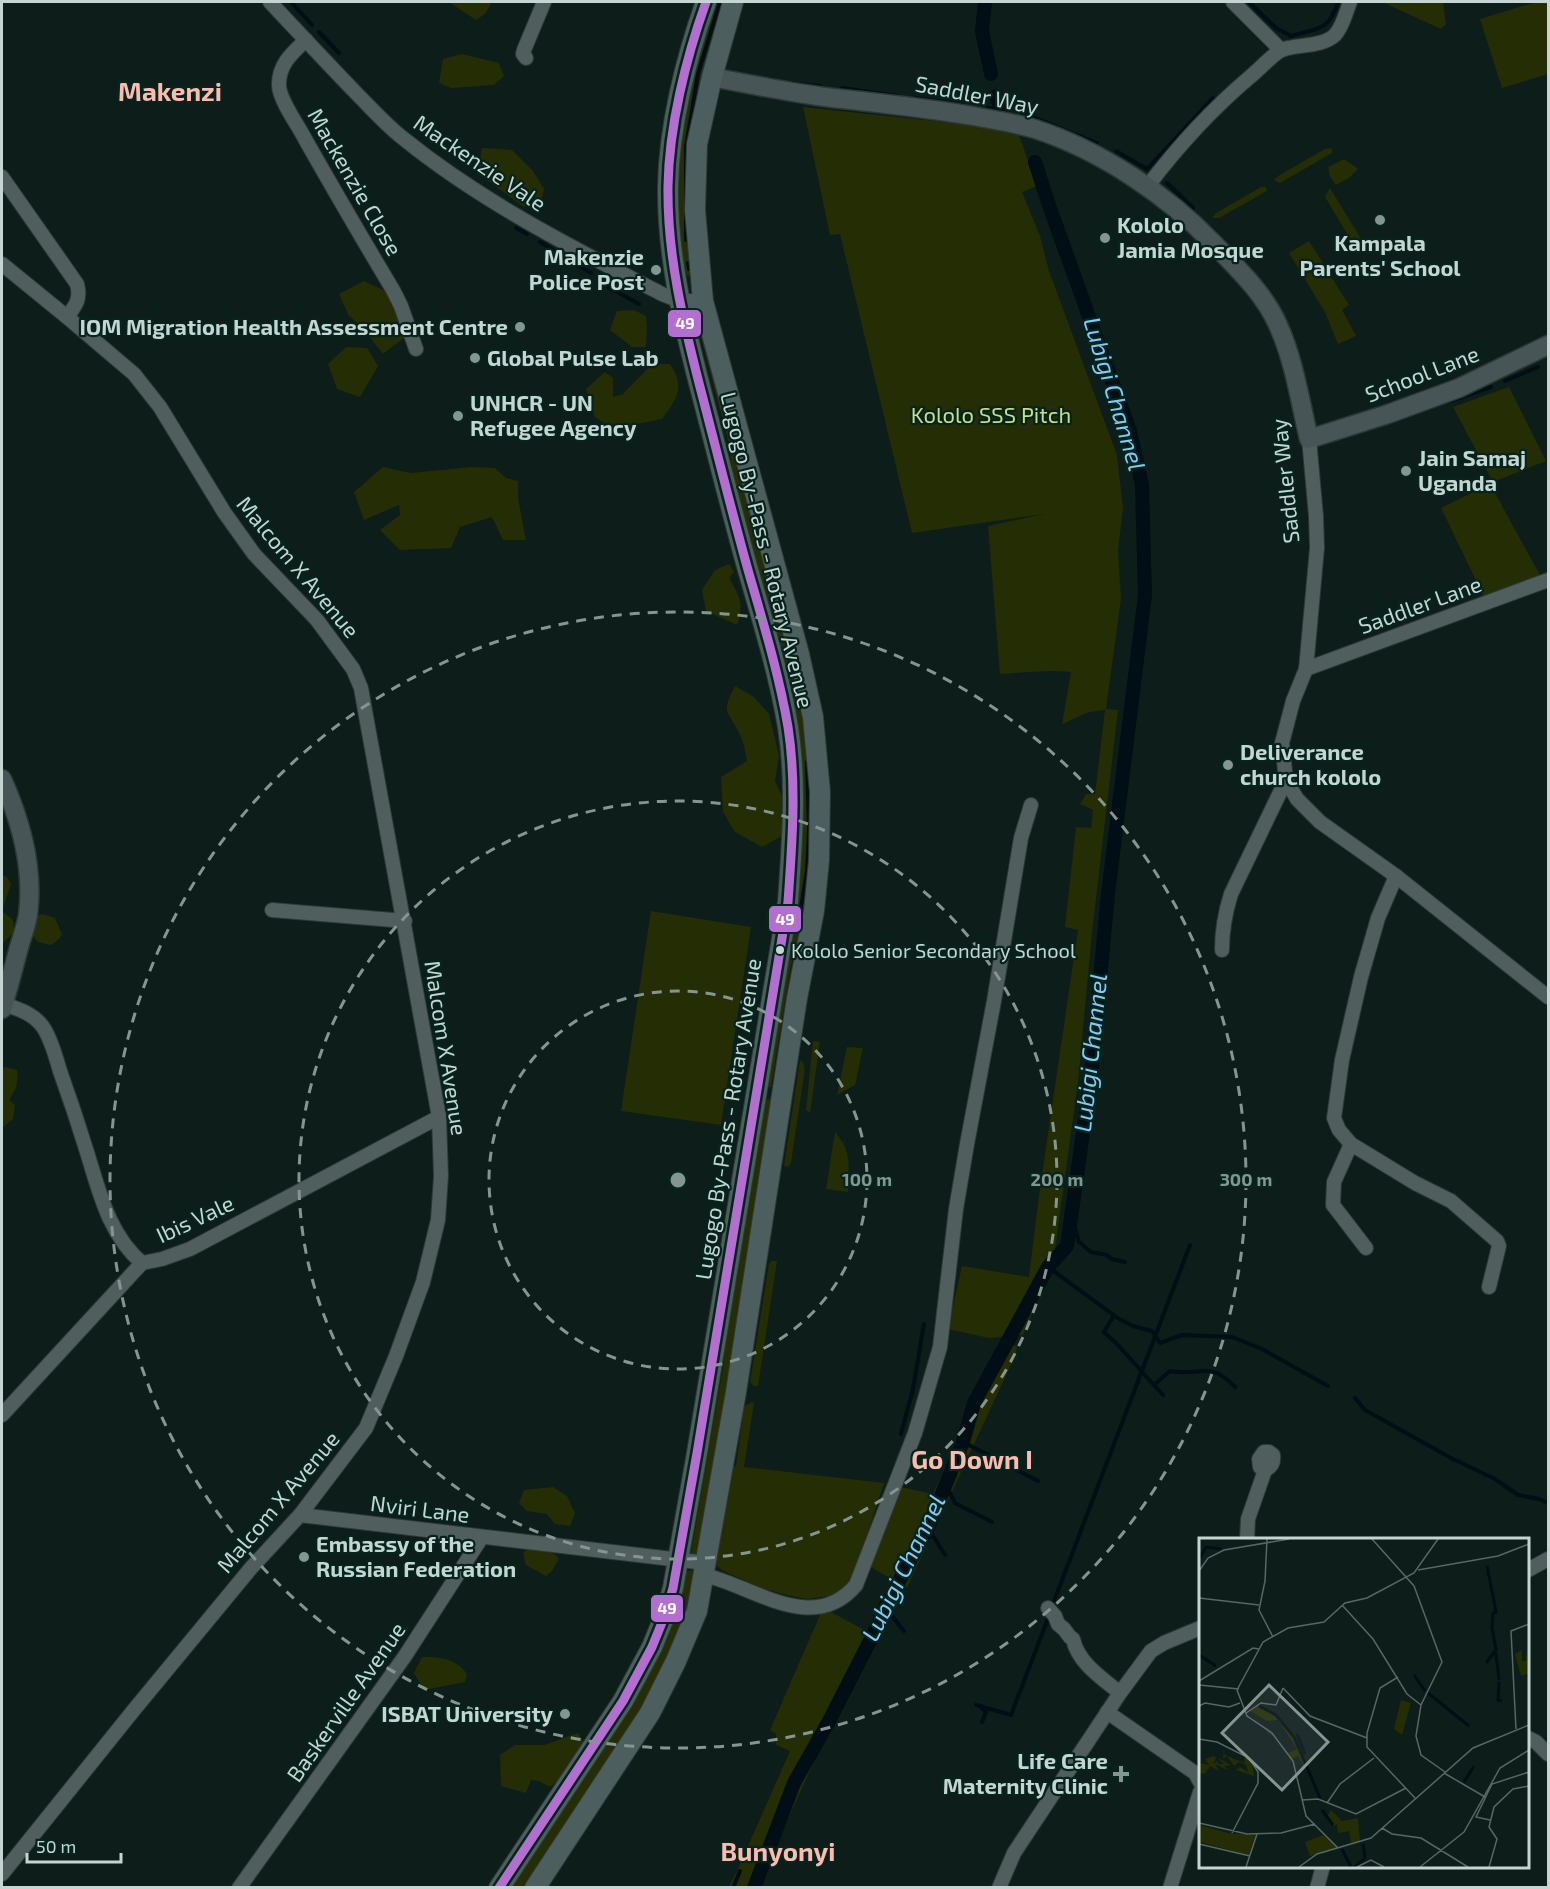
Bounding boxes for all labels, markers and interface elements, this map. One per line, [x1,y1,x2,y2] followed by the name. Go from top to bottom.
[913,69,1042,119] street label: Saddler Way
[118,75,222,106] district label: Makenzi
[303,103,409,260] street label: Mackenzie Close
[410,108,552,216] street label: Mackenzie Vale
[1117,211,1264,262] place label: Kololo Jamia Mosque
[1373,213,1387,227] marker: Kampala Parents' School
[1299,229,1461,280] place label: Kampala Parents' School
[1098,231,1112,245] marker: Kololo Jamia Mosque
[529,243,644,294] place label: Makenzie Police Post
[649,263,663,277] marker: Makenzie Police Post
[667,309,702,338] line badge: 49
[80,313,508,339] place label: IOM Migration Health Assessment Centre
[675,313,695,332] text: 49
[1078,313,1153,474] water label: Lubigi Channel
[513,320,527,334] marker: IOM Migration Health Assessment Centre
[1361,339,1482,407] street label: School Lane
[487,344,659,370] place label: Global Pulse Lab
[468,351,482,365] marker: Global Pulse Lab
[470,389,637,441] place label: UNHCR - UN Refugee Agency
[716,389,820,710] street label: Lugogo By-Pass - Rotary Avenue
[911,401,1071,427] park label: Kololo SSS Pitch
[451,409,465,423] marker: UNHCR - UN Refugee Agency
[1264,417,1303,545] street label: Saddler Way
[1418,444,1526,495] place label: Jain Samaj Uganda
[1399,464,1413,478] marker: Jain Samaj Uganda
[232,490,365,642] street label: Malcom X Avenue
[1354,570,1485,638] street label: Saddler Lane
[1240,738,1381,789] place label: Deliverance church kololo
[1221,758,1235,772] marker: Deliverance church kololo
[768,905,802,933] line badge: 49
[775,909,795,928] text: 49
[791,938,1076,962] place label: Kololo Senior Secondary School
[774,944,786,956] marker: Kololo Senior Secondary School
[689,956,765,1281] street label: Lugogo By-Pass - Rotary Avenue
[420,959,474,1137] street label: Malcom X Avenue
[1067,972,1112,1134] water label: Lubigi Channel
[842,1168,892,1190] text: 100 m
[1031,1168,1083,1190] text: 200 m
[1220,1168,1272,1190] text: 300 m
[668,1170,688,1190] centre of rings
[152,1189,237,1247] street label: Ibis Vale
[211,1425,344,1577] street label: Malcom X Avenue
[911,1443,1033,1474] district label: Go Down I
[369,1489,471,1527] street label: Nviri Lane
[855,1489,951,1645] water label: Lubigi Channel
[316,1530,516,1581] place label: Embassy of the Russian Federation
[1199,1538,1529,1868] inset map
[297,1550,311,1564] marker: Embassy of the Russian Federation
[650,1594,684,1623] line badge: 49
[657,1598,677,1617] text: 49
[280,1617,410,1786] street label: Baskerville Avenue
[381,1700,554,1727] place label: ISBAT University
[558,1707,572,1721] marker: ISBAT University
[943,1747,1108,1799] place label: Life Care Maternity Clinic
[1112,1765,1130,1783] marker: Life Care Maternity Clinic
[27,1826,122,1864] scale bar
[36,1835,76,1857] text: 50 m
[720,1835,836,1867] district label: Bunyonyi

